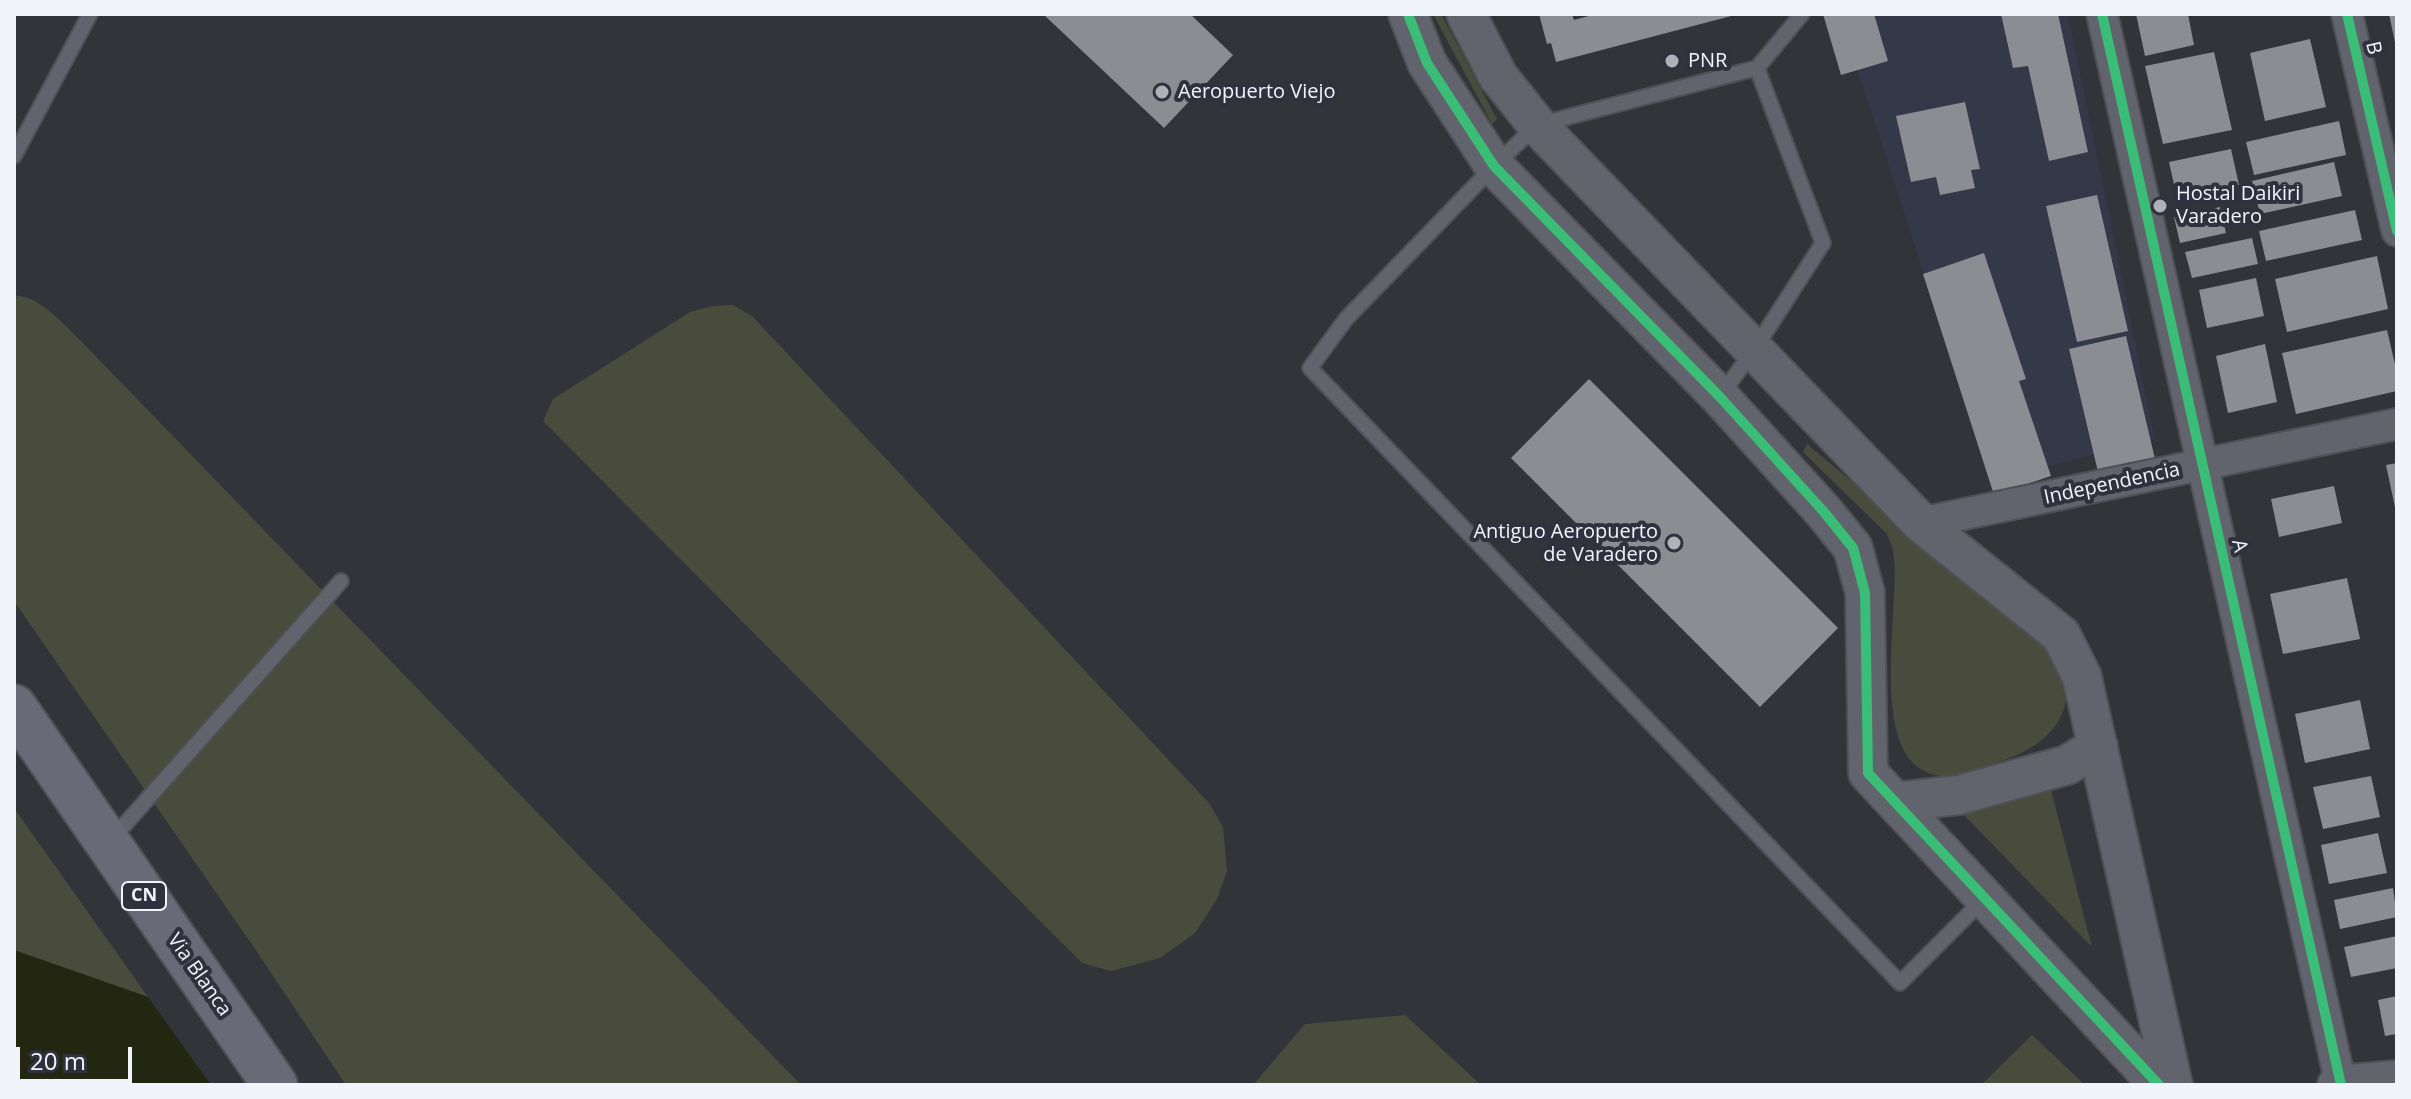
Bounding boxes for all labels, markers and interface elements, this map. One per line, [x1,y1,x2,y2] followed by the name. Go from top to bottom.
[2360,39,2386,57] street label: B
[1688,49,1727,73] place label: PNR
[1663,52,1681,70] marker: PNR
[1178,80,1336,104] place label: Aeropuerto Viejo
[1153,83,1171,101] marker: Aeropuerto Viejo
[2176,182,2300,229] place label: Hostal Daikiri Varadero
[2151,197,2169,215] marker: Hostal Daikiri Varadero
[2042,458,2182,510] street label: Independencia
[1473,520,1658,567] place label: Antiguo Aeropuerto de Varadero
[1665,534,1683,552] marker: Antiguo Aeropuerto de Varadero
[2226,537,2252,555] street label: A
[122,882,166,910] road number: CN
[162,929,236,1021] street label: Via Blanca
[20,1031,136,1081] scale bar
[30,1044,86,1077] text: 20 m

